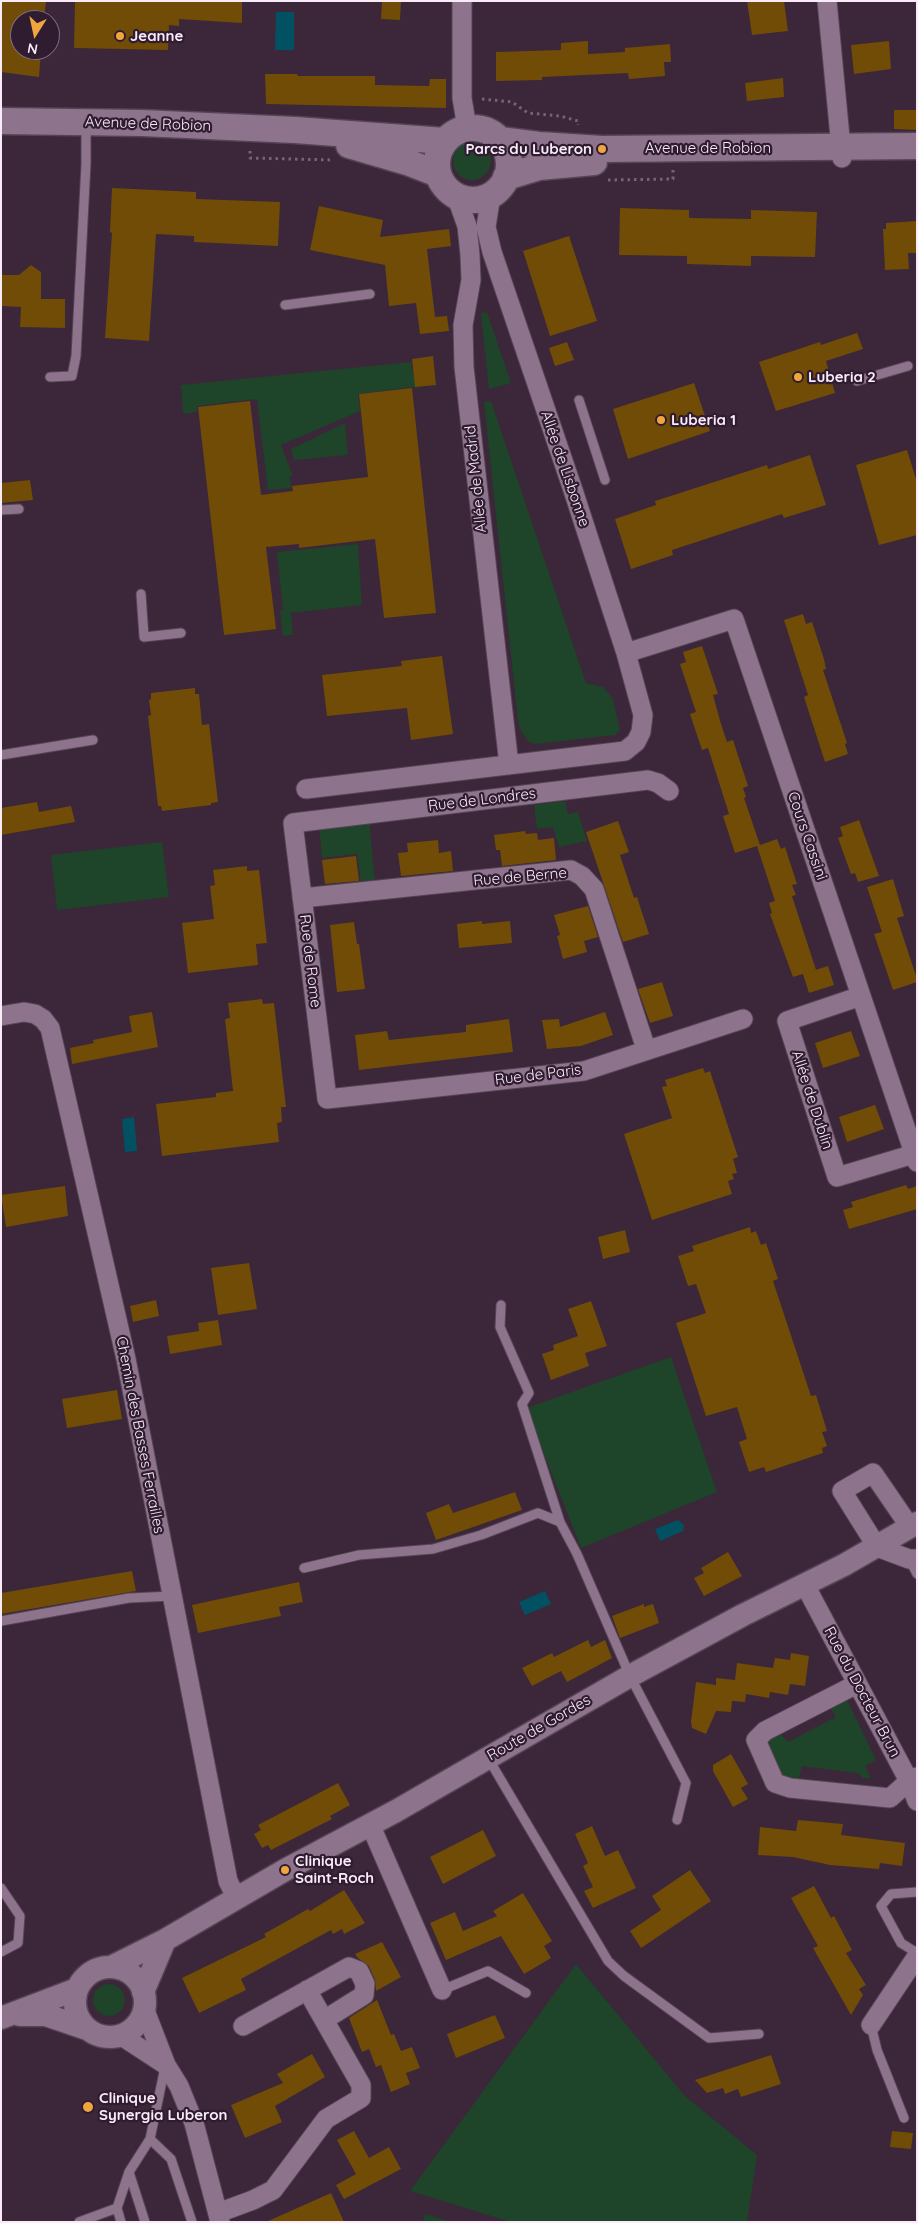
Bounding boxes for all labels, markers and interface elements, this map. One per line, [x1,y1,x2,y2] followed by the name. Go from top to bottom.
[10,10,60,60] north arrow
[130,27,183,45] place label: Jeanne
[114,30,126,42] marker: Jeanne
[26,39,39,59] text: N
[85,113,211,135] street label: Avenue de Robion
[645,139,771,157] street label: Avenue de Robion
[466,140,592,158] place label: Parcs du Luberon
[596,143,608,155] marker: Parcs du Luberon
[808,368,876,386] place label: Luberia 2
[792,371,804,383] marker: Luberia 2
[537,409,593,529] street label: Allée de Lisbonne
[671,411,736,429] place label: Luberia 1
[655,414,667,426] marker: Luberia 1
[461,424,491,534] street label: Allée de Madrid
[427,784,537,816] street label: Rue de Londres
[783,789,831,883] street label: Cours Cassini
[472,864,568,890] street label: Rue de Berne
[295,913,325,1009] street label: Rue de Rome
[788,1048,836,1152] street label: Allée de Dublin
[494,1061,582,1089] street label: Rue de Paris
[112,1335,168,1535] street label: Chemin des Basses Ferrailles
[820,1624,904,1760] street label: Rue du Docteur Brun
[484,1691,594,1765] street label: Route de Gordes
[295,1852,374,1887] place label: Clinique Saint-Roch
[279,1864,291,1876] marker: Clinique Saint-Roch
[99,2089,228,2124] place label: Clinique Synergia Luberon
[81,2100,95,2114] marker: Clinique Synergia Luberon

